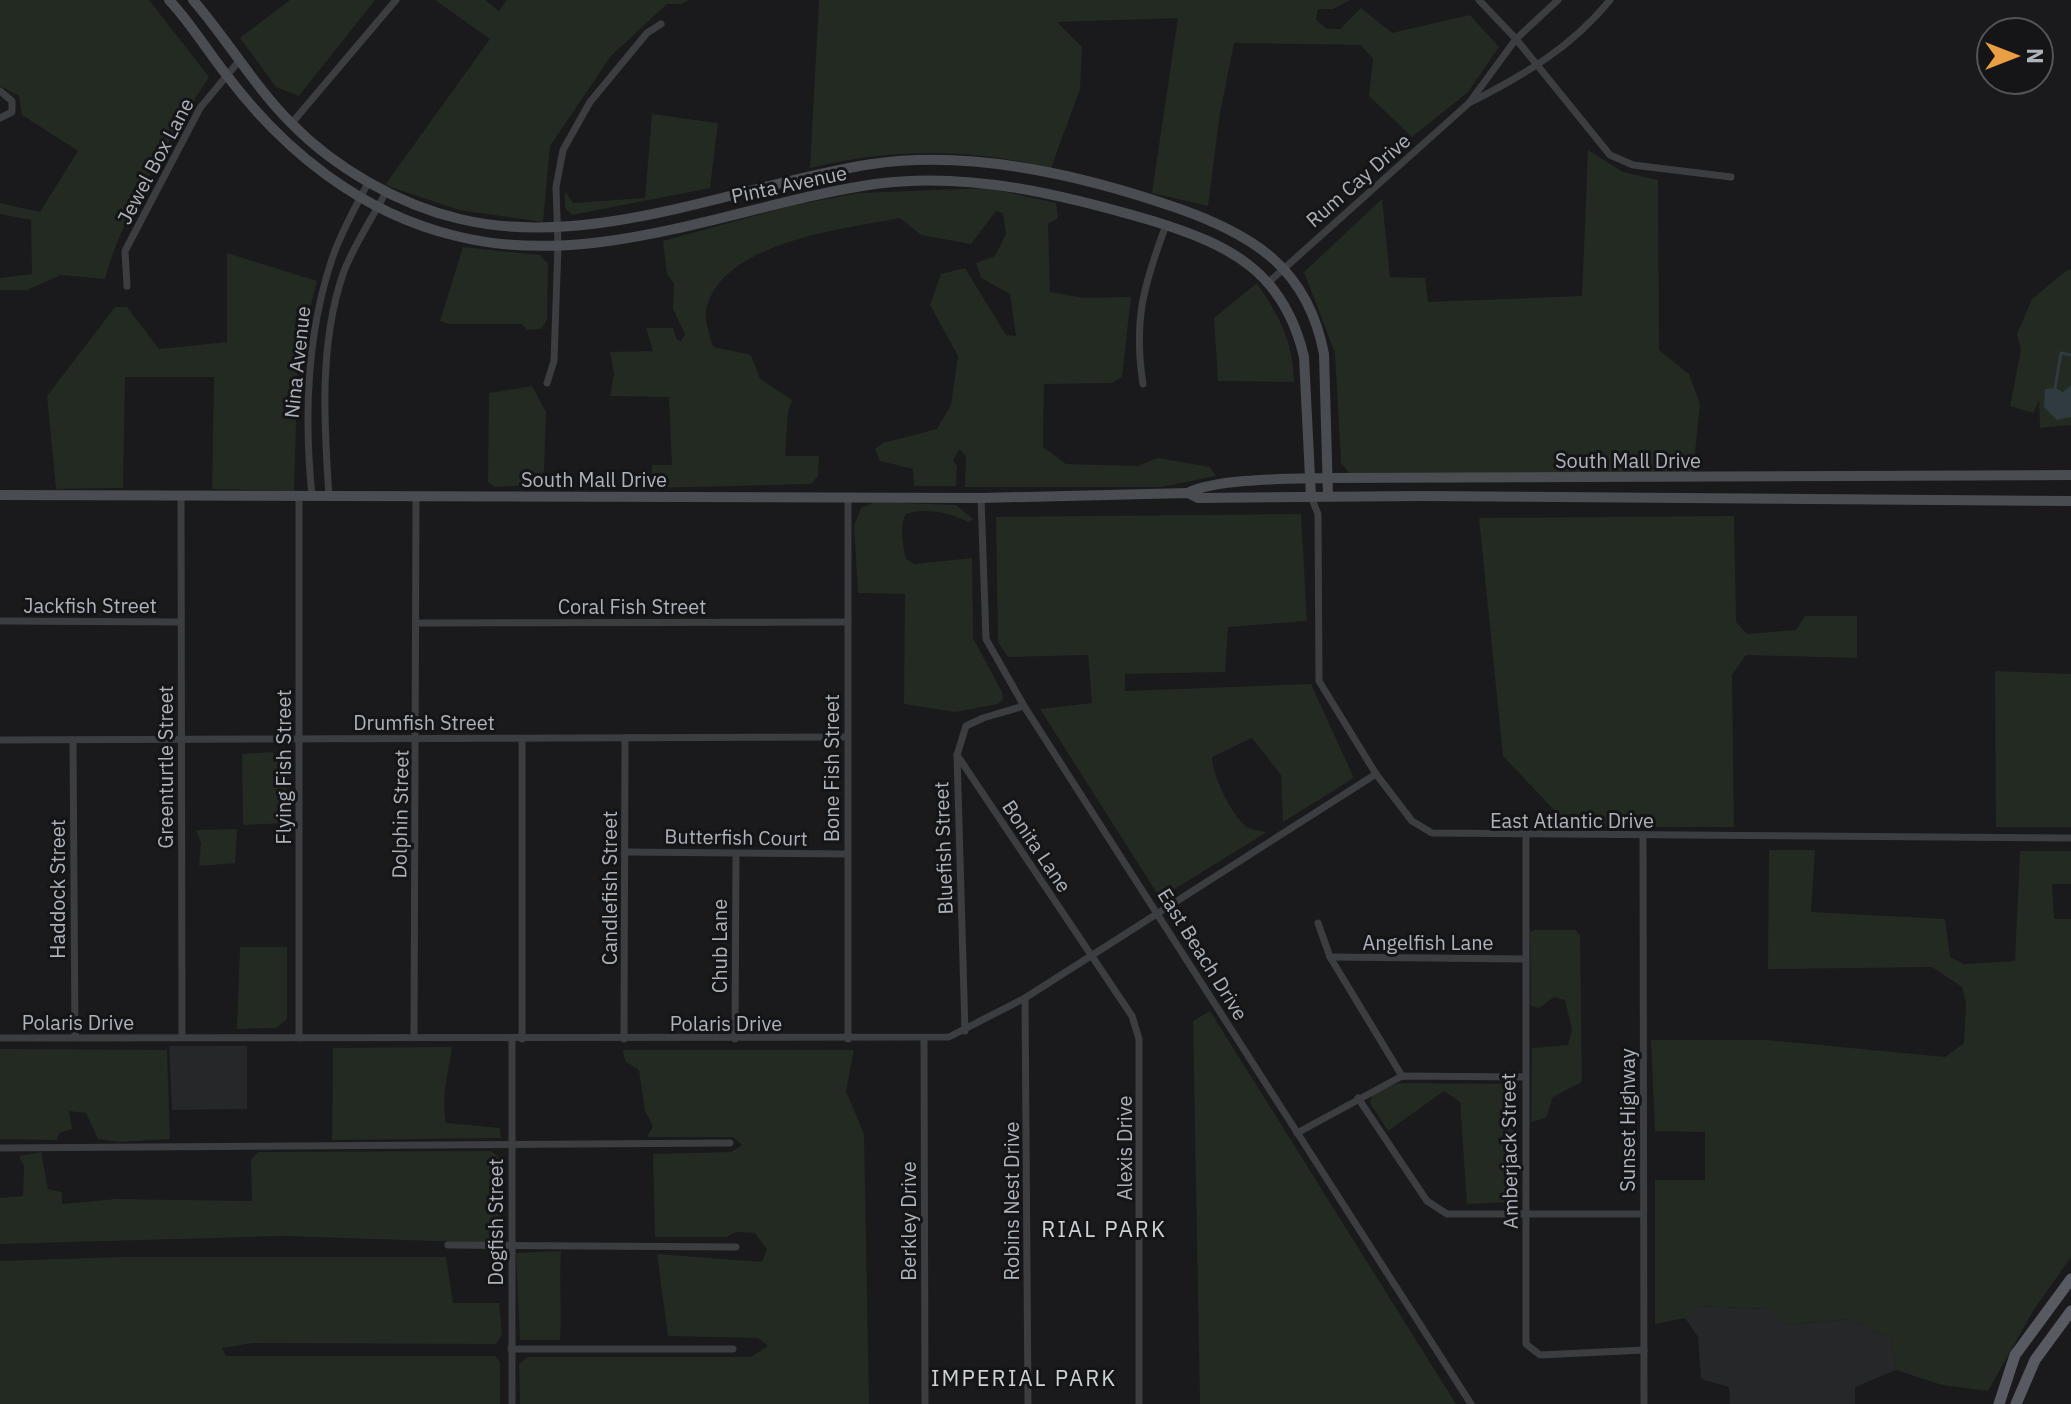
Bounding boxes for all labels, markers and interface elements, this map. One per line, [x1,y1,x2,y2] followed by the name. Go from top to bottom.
[1975,16,2055,96] north arrow
[2021,48,2050,64] text: N
[110,93,200,229] street label: Jewel Box Lane
[1300,127,1416,233] street label: Rum Cay Drive
[729,159,849,209] street label: Pinta Avenue
[278,305,316,419] street label: Nina Avenue
[1555,447,1701,474] street label: South Mall Drive
[521,466,667,493] street label: South Mall Drive
[23,592,157,619] street label: Jackfish Street
[558,593,706,620] street label: Coral Fish Street
[152,685,179,849] street label: Greenturtle Street
[270,690,297,844] street label: Flying Fish Street
[818,694,845,842] street label: Bone Fish Street
[353,709,495,736] street label: Drumfish Street
[385,749,415,879] street label: Dolphin Street
[927,781,959,915] street label: Bluefish Street
[996,794,1078,898] street label: Bonita Lane
[1490,807,1654,834] street label: East Atlantic Drive
[596,811,623,965] street label: Candlefish Street
[44,819,71,959] street label: Haddock Street
[664,822,808,852] street label: Butterfish Court
[1152,883,1254,1025] street label: East Beach Drive
[706,899,733,993] street label: Chub Lane
[1362,929,1494,956] street label: Angelfish Lane
[22,1009,134,1036] street label: Polaris Drive
[670,1010,782,1037] street label: Polaris Drive
[1614,1048,1641,1192] street label: Sunset Highway
[1494,1073,1524,1229] street label: Amberjack Street
[1111,1095,1138,1201] street label: Alexis Drive
[998,1121,1025,1281] street label: Robins Nest Drive
[482,1158,509,1286] street label: Dogfish Street
[895,1161,922,1281] street label: Berkley Drive
[1041,1214,1167,1243] district label: RIAL PARK
[931,1363,1117,1392] district label: IMPERIAL PARK

